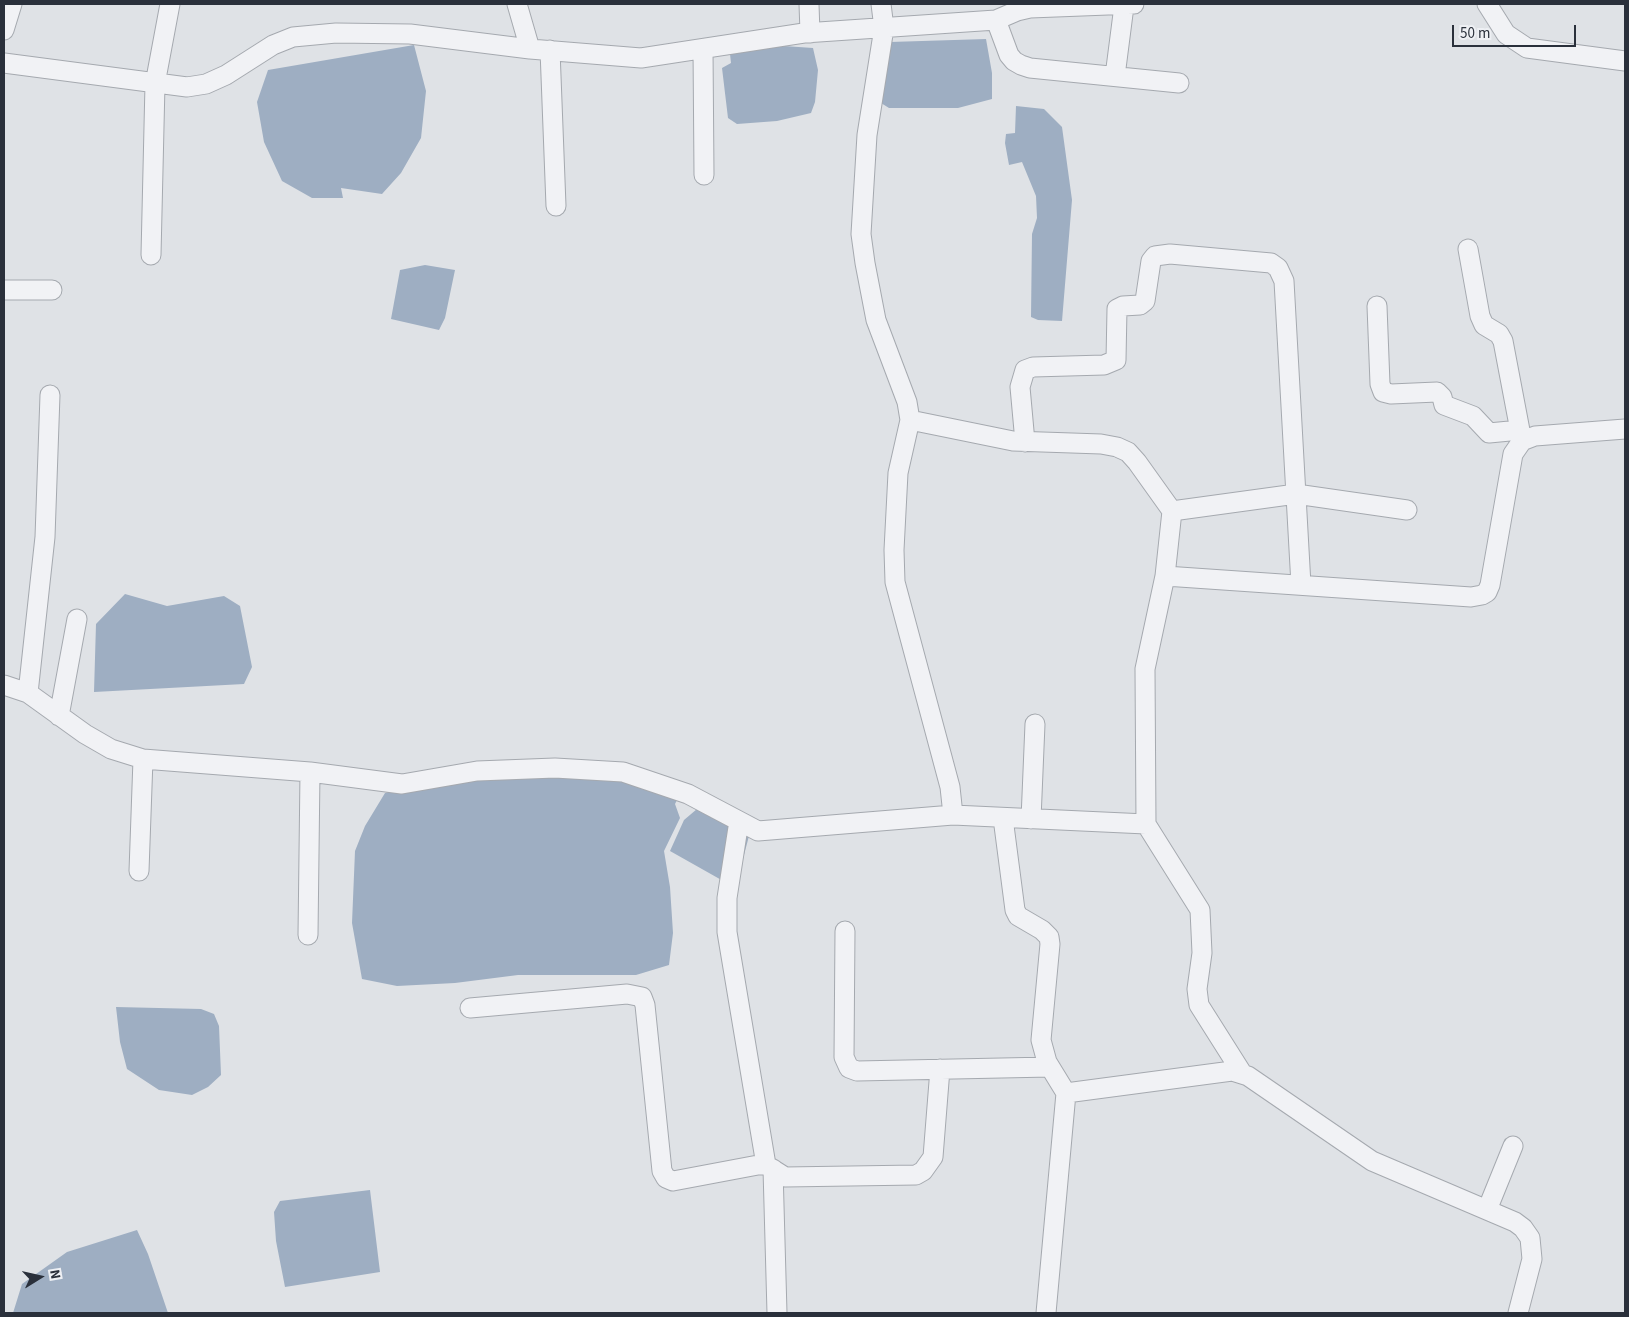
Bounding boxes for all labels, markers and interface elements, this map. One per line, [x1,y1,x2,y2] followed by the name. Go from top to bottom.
[1454,15,1578,47] scale bar
[1460,23,1490,44] text: 50 m
[15,1252,65,1302] north arrow
[44,1268,65,1281] text: N

